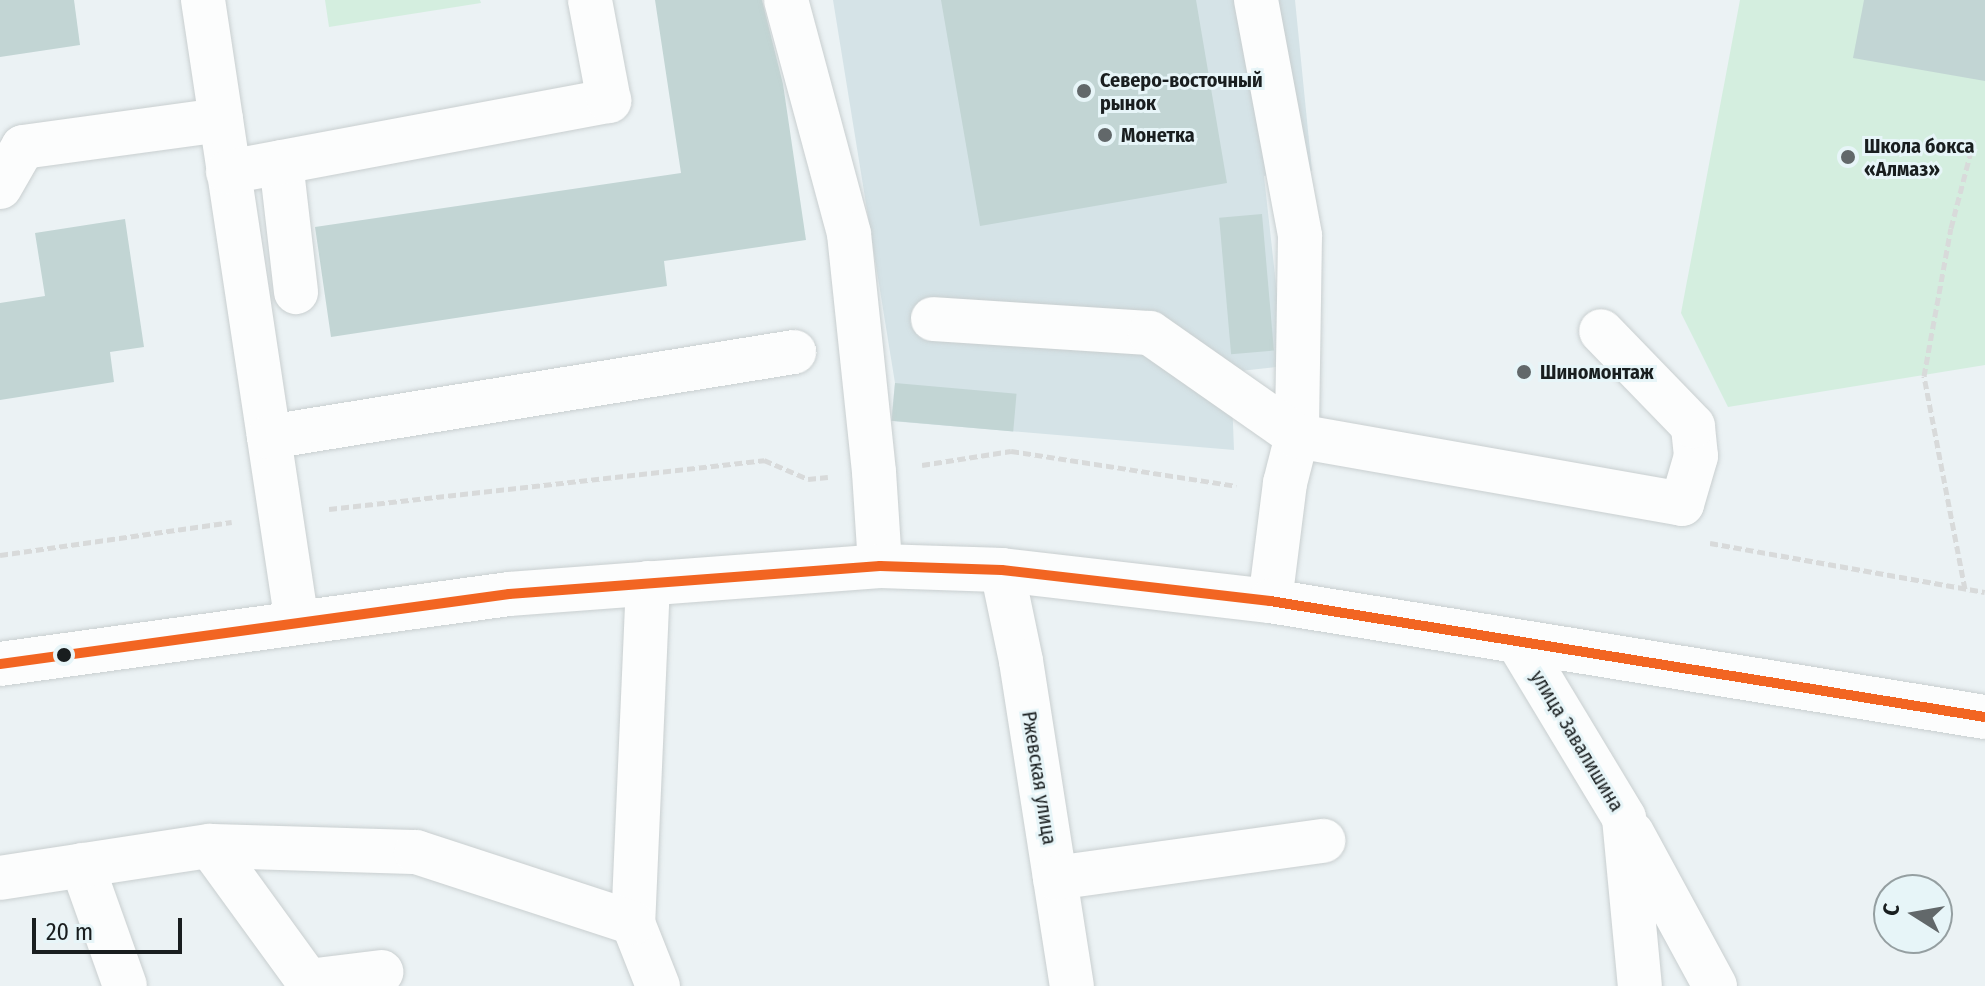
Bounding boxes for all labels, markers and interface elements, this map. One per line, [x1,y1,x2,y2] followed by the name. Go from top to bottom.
[1100,68,1263,115] place label: Северо-восточный рынок
[1075,82,1093,100] marker: Северо-восточный рынок
[1121,123,1195,147] place label: Монетка
[1096,126,1114,144] marker: Монетка
[1864,134,1974,181] place label: Школа бокса «Алмаз»
[1839,148,1857,166] marker: Школа бокса «Алмаз»
[1540,360,1654,384] place label: Шиномонтаж
[1515,363,1533,381] marker: Шиномонтаж
[56,647,72,663] unlabelled marker
[1525,666,1629,816] street label: улица Завалишина
[1017,710,1061,846] street label: Ржевская улица
[1873,874,1953,954] north arrow
[1877,901,1905,918] text: С
[36,902,186,952] scale bar
[46,918,93,946] text: 20 m

